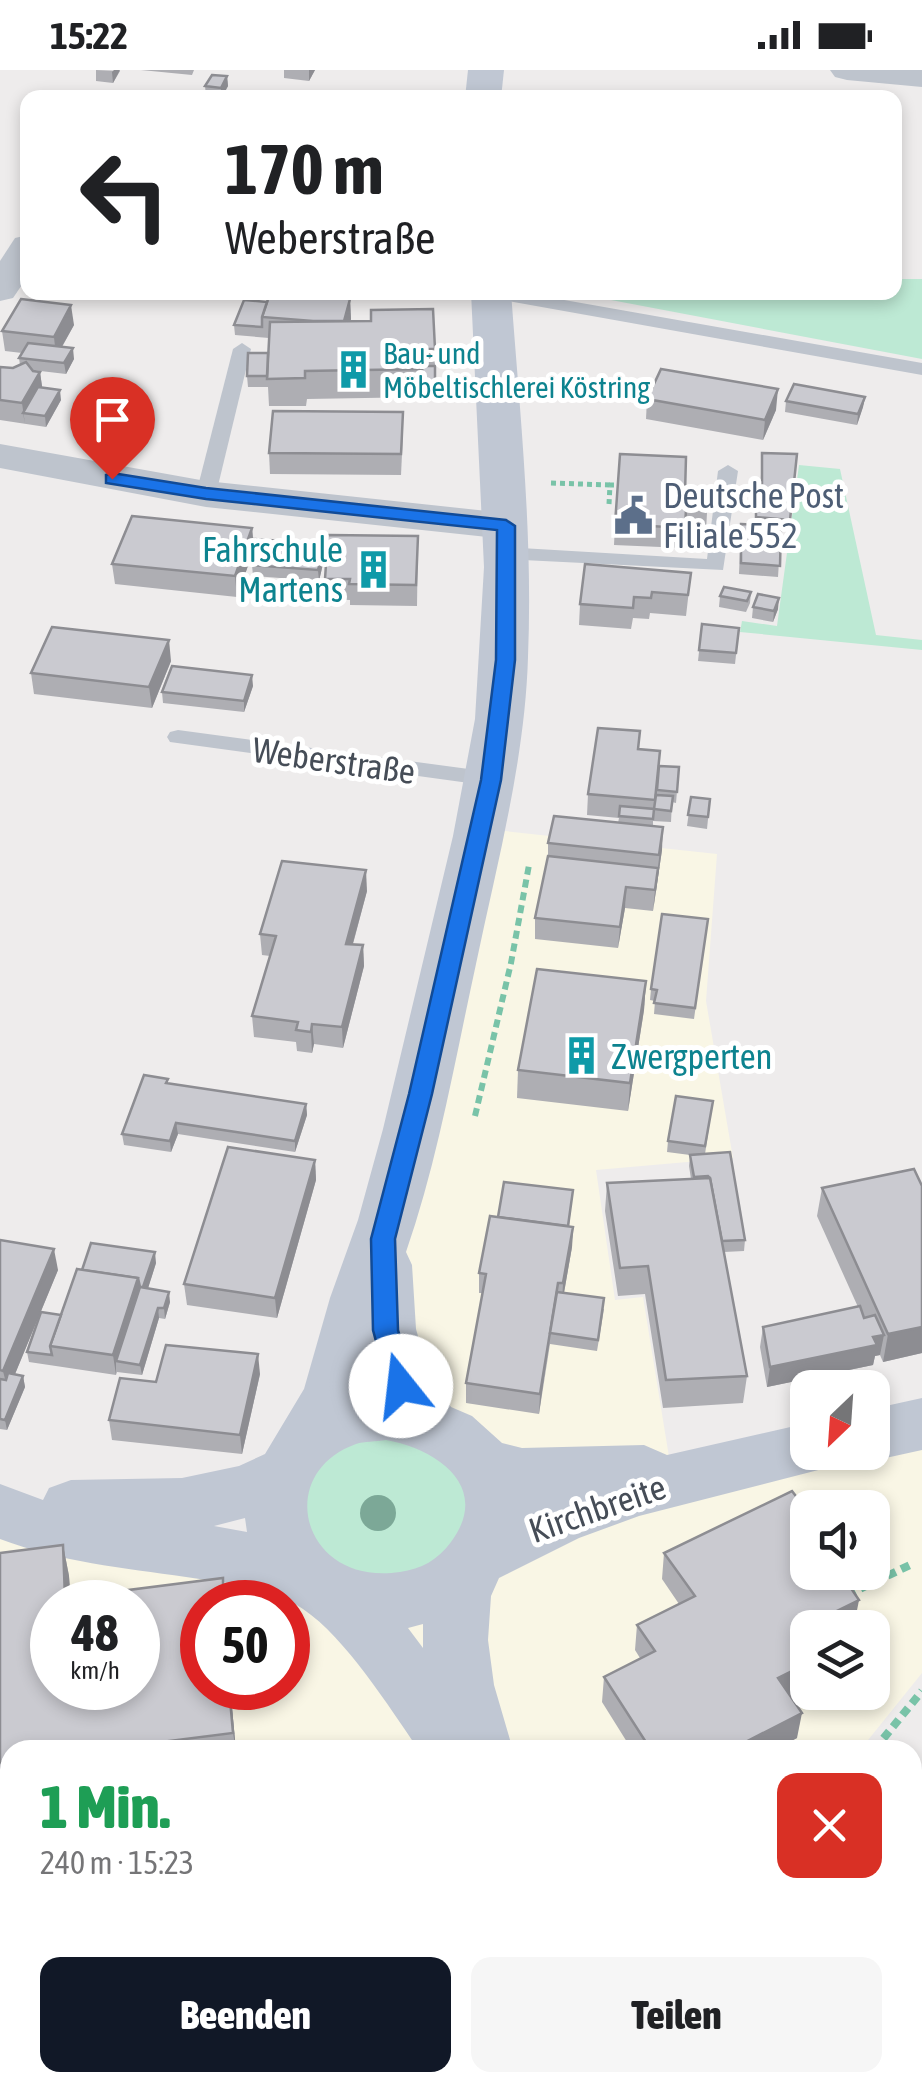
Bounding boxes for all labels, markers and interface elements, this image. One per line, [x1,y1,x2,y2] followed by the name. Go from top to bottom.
[50,14,128,57] text: 15:22
[225,129,384,209] text: 170 m
[60,130,190,260] icon: left
[225,212,435,264] text: Weberstraße
[383,336,650,404] place label: Bau- und Möbeltischlerei Köstring
[332,349,374,391] building icon: Bau- und Möbeltischlerei Köstring
[70,377,155,480] pin
[85,392,140,447] icon: arrive
[663,475,844,555] place label: Deutsche Post Filiale 552
[612,494,654,536] public building icon: Deutsche Post Filiale 552
[202,529,343,609] place label: Fahrschule Martens
[352,548,394,590] building icon: Fahrschule Martens
[250,729,418,791] street label: Weberstraße
[560,1035,602,1077] building icon: Zwergperten
[611,1036,773,1076] place label: Zwergperten
[349,1334,453,1438] position arrow
[790,1370,890,1470] north arrow
[790,1370,890,1710] map controls
[523,1466,671,1550] street label: Kirchbreite
[790,1490,890,1590] button: sound
[180,1580,310,1710] speed limit sign: 50
[71,1604,118,1662] text: 48
[790,1610,890,1710] button: layers
[70,1656,120,1684] text: km/h
[40,1772,170,1841] text: 1 Min.
[777,1773,882,1878] button: close
[40,1844,194,1881] text: 240 m · 15:23
[40,1957,451,2072] button: Beenden
[471,1957,882,2072] button: Teilen

